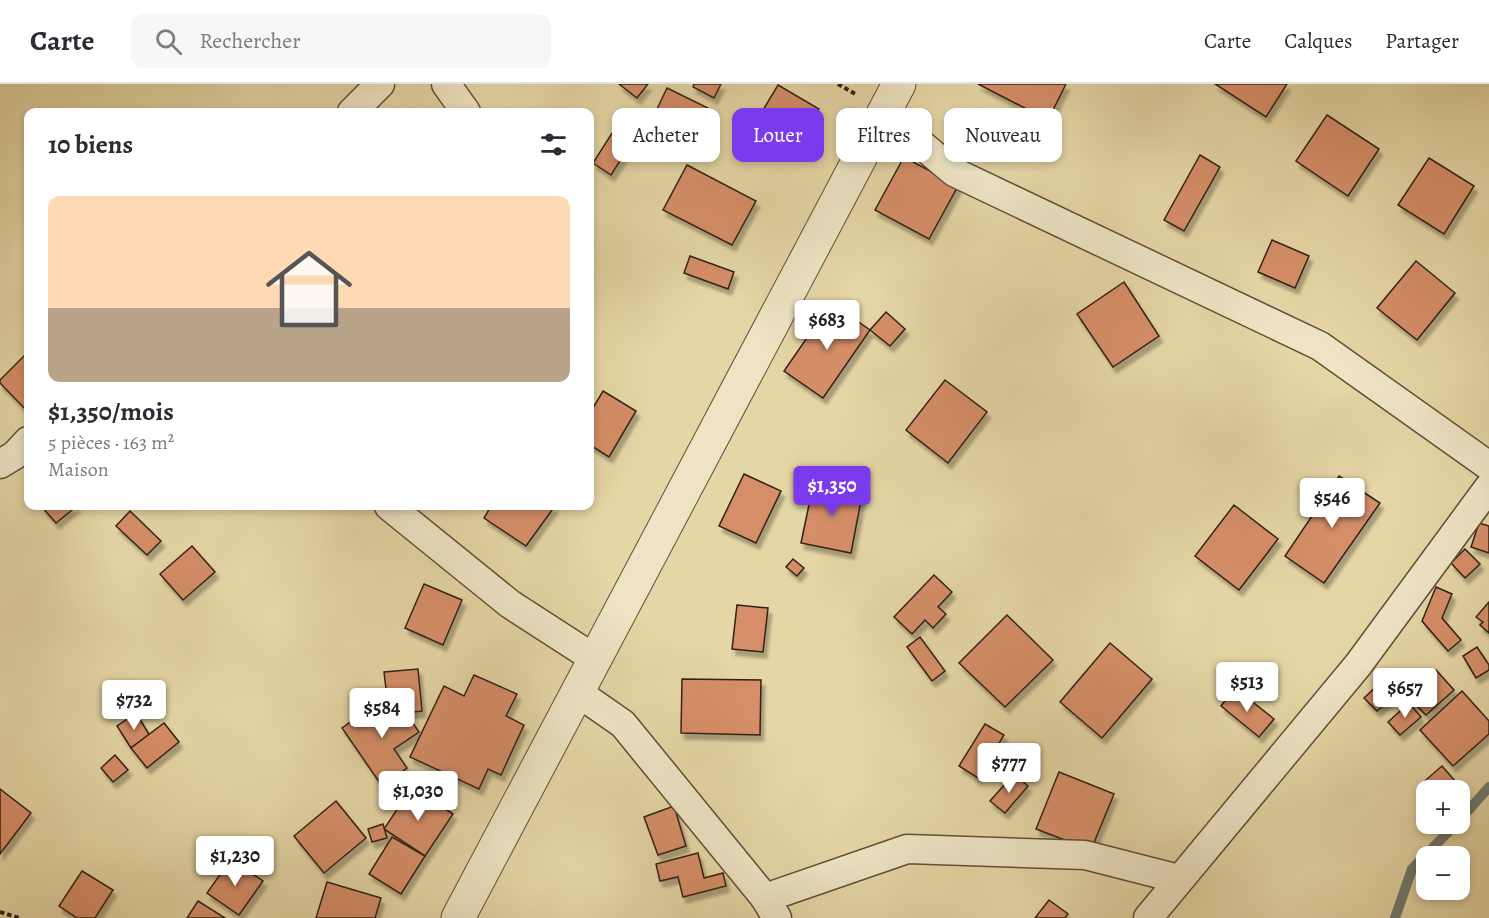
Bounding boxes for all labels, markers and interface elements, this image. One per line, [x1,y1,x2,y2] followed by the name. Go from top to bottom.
[131,14,551,68] search box
[30,22,95,60] text: Carte
[152,25,185,58] icon: search
[200,26,301,56] text: Rechercher
[1204,27,1251,55] text: Carte
[1284,27,1352,55] text: Calques
[1385,27,1459,55] text: Partager
[612,108,720,162] chip: Acheter
[732,108,824,162] chip: Louer
[836,108,932,162] chip: Filtres
[944,108,1062,162] chip: Nouveau
[48,127,133,162] text: 10 biens
[537,128,570,161] icon: filters
[255,235,363,343] icon: home
[791,300,863,351] pin: $683
[809,306,845,333] text: $683
[48,394,174,429] text: $1,350/mois
[48,429,174,456] text: 5 pièces · 163 m²
[48,456,109,483] text: Maison
[783,466,881,517] pin: $1,350
[807,472,857,499] text: $1,350
[1296,478,1368,529] pin: $546
[1314,484,1350,511] text: $546
[1211,662,1283,713] pin: $513
[1230,668,1264,695] text: $513
[1369,668,1441,719] pin: $657
[1387,674,1423,701] text: $657
[98,680,170,731] pin: $732
[116,686,152,713] text: $732
[346,688,418,739] pin: $584
[364,694,400,721] text: $584
[973,743,1045,794] pin: $777
[992,749,1026,776] text: $777
[369,771,467,822] pin: $1,030
[393,777,443,804] text: $1,030
[1416,780,1470,900] map controls
[1416,780,1470,834] button: +
[186,836,284,887] pin: $1,230
[210,842,260,869] text: $1,230
[1416,846,1470,900] button: −

